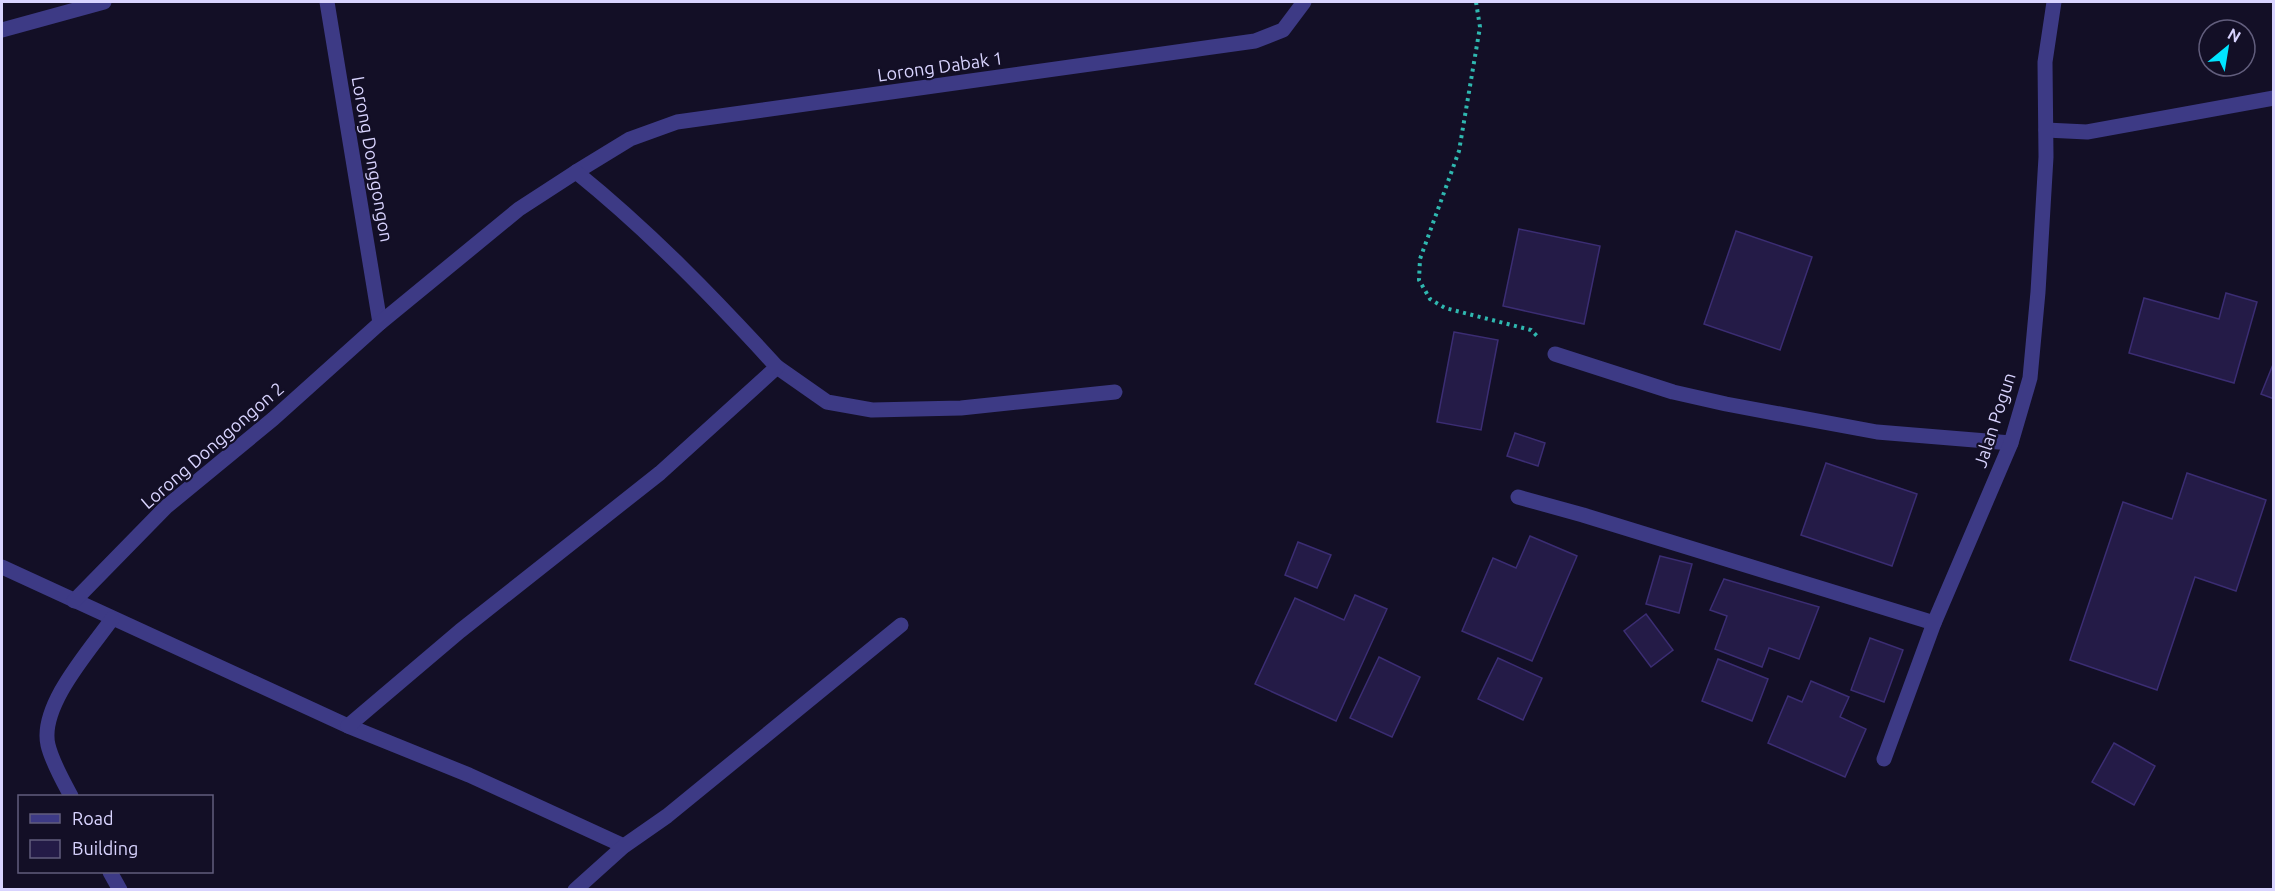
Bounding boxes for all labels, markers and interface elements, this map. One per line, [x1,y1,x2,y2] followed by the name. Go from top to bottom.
[2197,18,2257,78] north arrow
[2225,24,2244,46] text: N
[876,47,1004,85] street label: Lorong Dabak 1
[349,75,397,243] street label: Lorong Donggongon
[1969,370,2019,470] street label: Jalan Pogun
[137,378,287,512] street label: Lorong Donggongon 2
[18,795,213,873] legend
[72,808,114,828] text: Road
[72,838,138,858] text: Building

